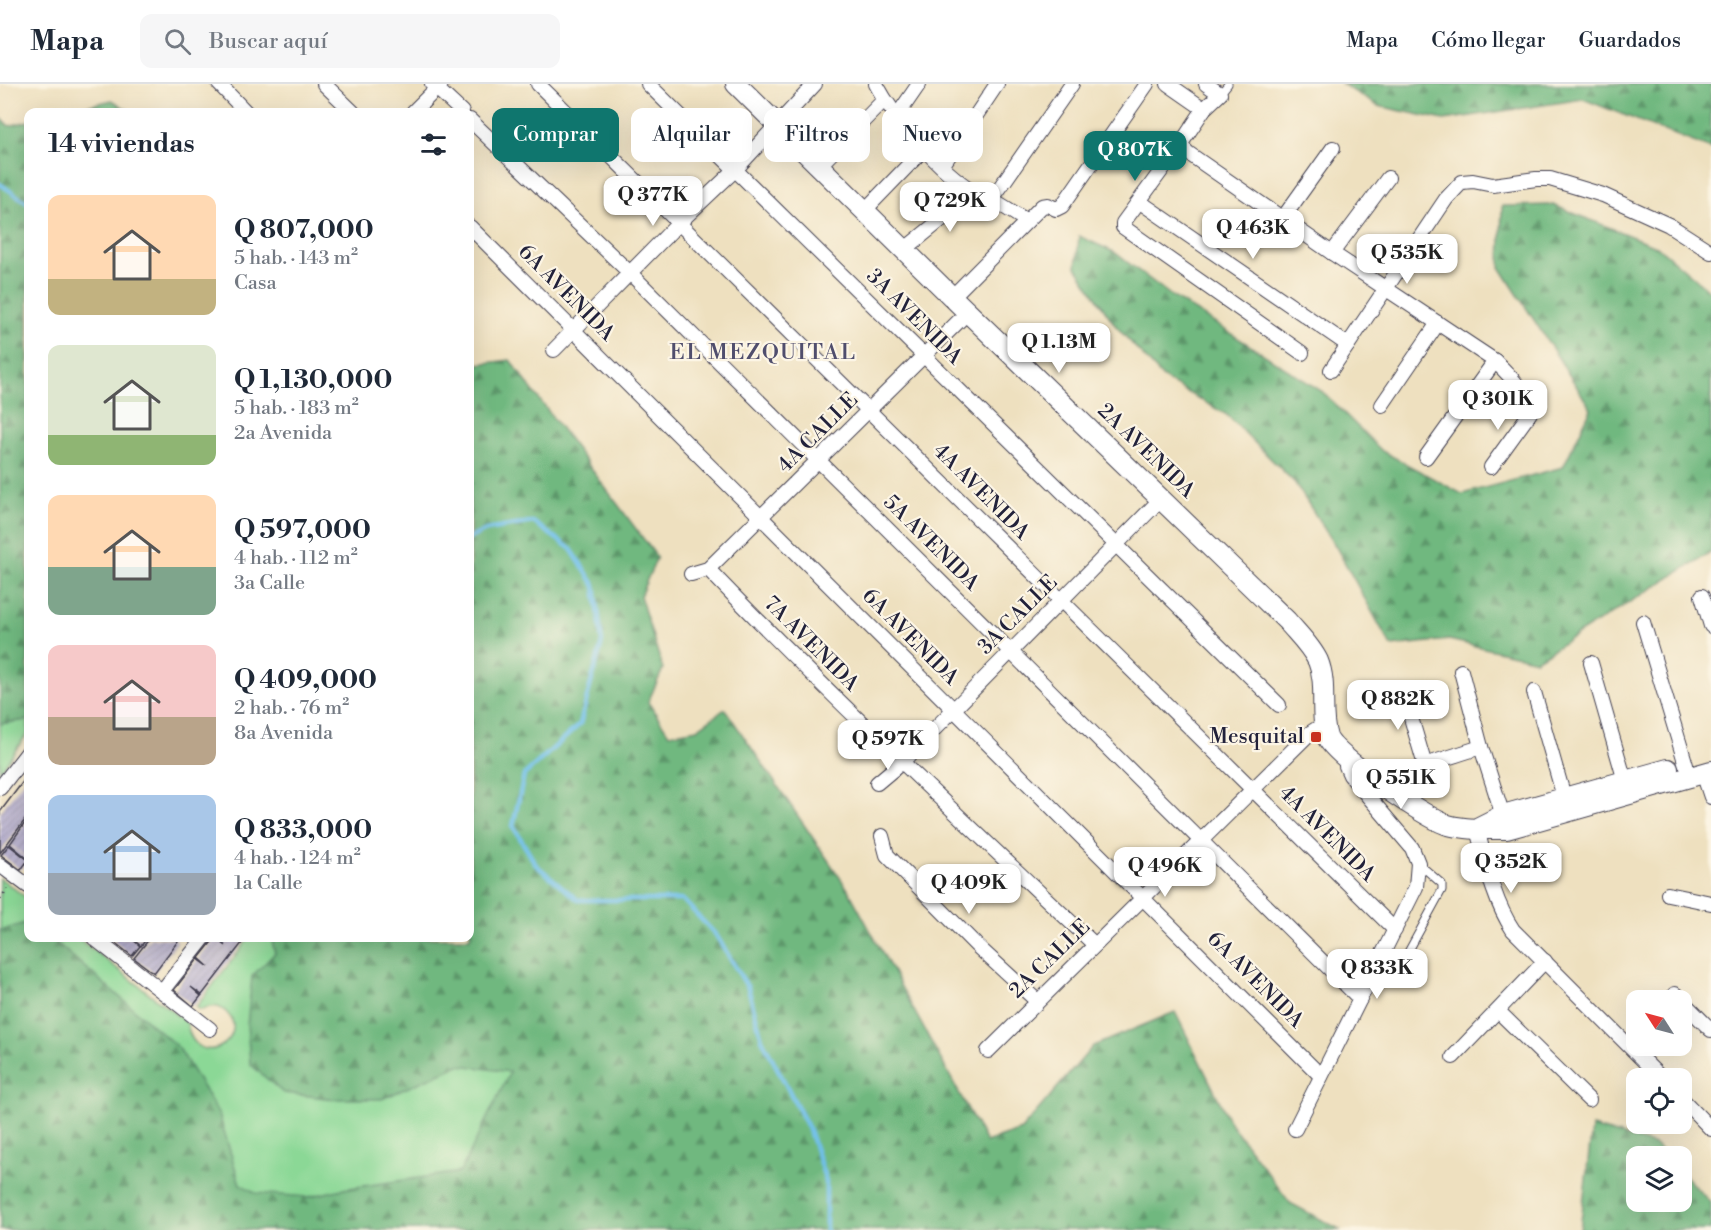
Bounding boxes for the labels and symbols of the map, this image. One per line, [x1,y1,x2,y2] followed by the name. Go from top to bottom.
[1086,131,1184,182] pin: Q 807K
[604,176,702,227] pin: Q 377K
[901,182,999,233] pin: Q 729K
[1204,209,1302,260] pin: Q 463K
[1358,234,1456,285] pin: Q 535K
[512,239,620,347] street label: 6A AVENIDA
[861,264,968,371] street label: 3A AVENIDA
[1004,323,1114,374] pin: Q 1.13M
[669,339,857,366] district label: EL MEZQUITAL
[1449,380,1547,431] pin: Q 301K
[772,387,864,479] street label: 4A CALLE
[1092,398,1201,504] street label: 2A AVENIDA
[927,438,1035,546] street label: 4A AVENIDA
[878,490,985,597] street label: 5A AVENIDA
[973,570,1063,660] street label: 3A CALLE
[856,583,964,691] street label: 6A AVENIDA
[758,591,864,697] street label: 7A AVENIDA
[1349,680,1447,731] pin: Q 882K
[839,720,937,771] pin: Q 597K
[1209,724,1304,750] place label: Mesquital
[1309,730,1323,744] marker: Mesquital
[1352,759,1450,810] pin: Q 551K
[1273,780,1381,888] street label: 4A AVENIDA
[1462,843,1560,894] pin: Q 352K
[1116,847,1214,898] pin: Q 496K
[920,864,1018,915] pin: Q 409K
[1004,914,1096,1004] street label: 2A CALLE
[1201,926,1309,1034] street label: 6A AVENIDA
[1328,949,1426,1000] pin: Q 833K
[1626,990,1692,1056] north arrow

